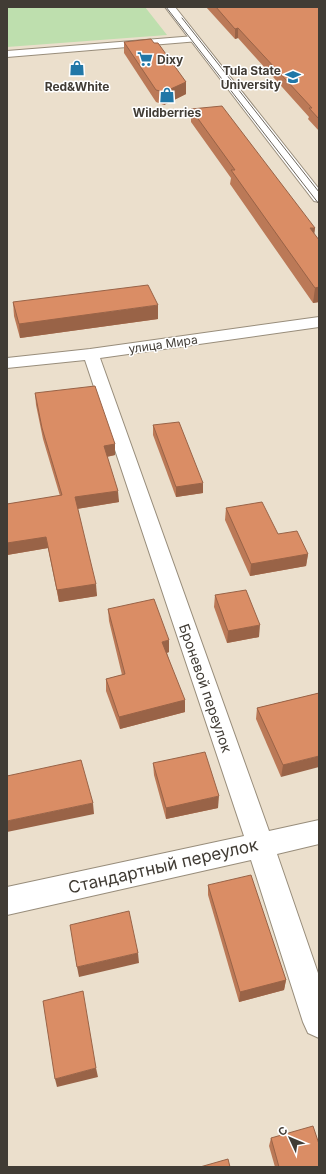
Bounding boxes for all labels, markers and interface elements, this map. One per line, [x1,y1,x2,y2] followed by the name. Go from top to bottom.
[136,50,154,68] supermarket icon: Dixy
[157,52,184,67] place label: Dixy
[68,59,86,77] shop icon: Red&White
[221,63,282,92] place label: Tula State University
[284,68,302,86] school or university icon: Tula State University
[45,79,109,94] place label: Red&White
[158,86,176,104] shop icon: Wildberries
[133,105,201,120] place label: Wildberries
[127,332,199,356] street label: улица Мира
[176,621,236,755] street label: Броневой переулок
[66,834,260,898] street label: Стандартный переулок
[270,1118,310,1158] north arrow
[275,1123,291,1139] text: С

